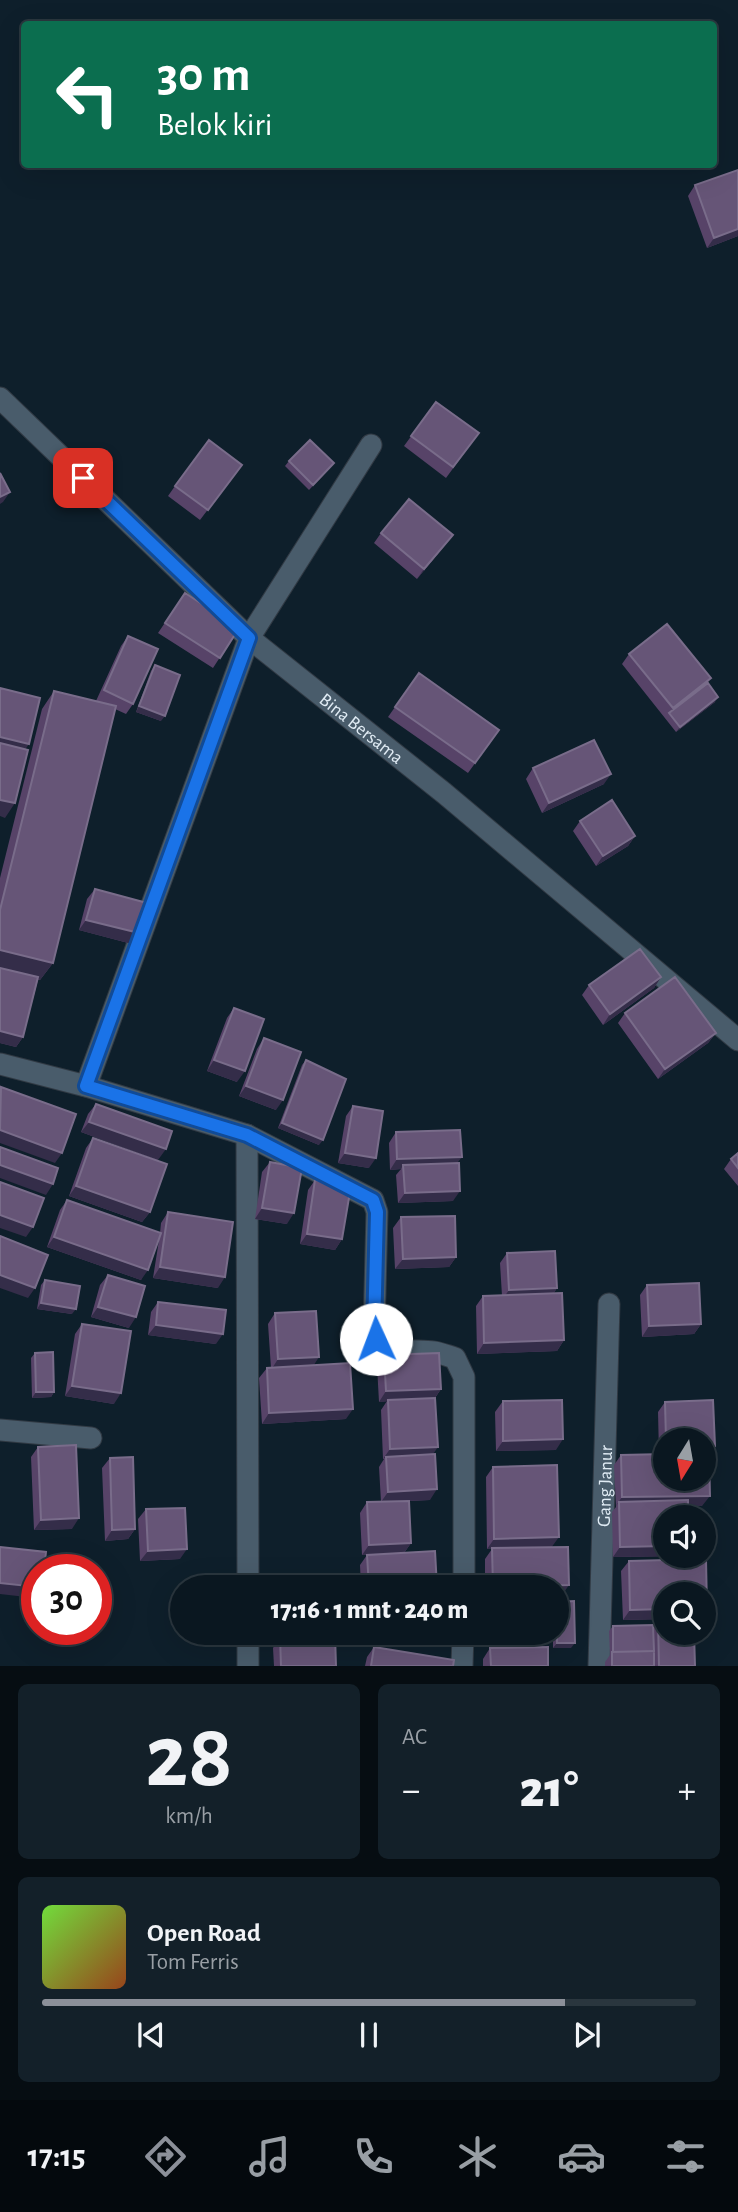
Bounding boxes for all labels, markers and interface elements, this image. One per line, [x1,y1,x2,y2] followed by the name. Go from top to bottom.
[42,49,133,140] icon: left
[157,51,251,100] text: 30 m
[157,109,273,141] text: Belok kiri
[53,448,113,508] pin
[64,459,102,497] icon: arrive
[315,690,407,768] street label: Bina Bersama
[339,1302,413,1376] position arrow
[653,1428,716,1491] north arrow
[653,1428,716,1645] map controls
[595,1445,616,1527] street label: Gang Janur
[653,1505,716,1568] button: sound
[21,1554,112,1645] speed limit sign: 30
[653,1582,716,1645] button: search
[271,1597,468,1623] text: 17:16 · 1 mnt · 240 m
[145,1712,233,1803] text: 28
[402,1726,427,1749] text: AC
[519,1764,579,1816] text: 21°
[402,1772,420,1810] text: −
[678,1772,696,1810] text: +
[165,1805,213,1828] text: km/h
[147,1920,261,1946] text: Open Road
[147,1951,239,1974] text: Tom Ferris
[132,2016,170,2054] icon: previous
[350,2016,388,2054] icon: pause
[568,2016,606,2054] icon: next
[141,2132,190,2181] icon: directions
[245,2132,294,2181] icon: music
[349,2132,398,2181] icon: phone
[453,2132,502,2181] icon: climate
[557,2132,606,2181] icon: car
[661,2132,710,2181] icon: filters
[28,2140,86,2172] text: 17:15

